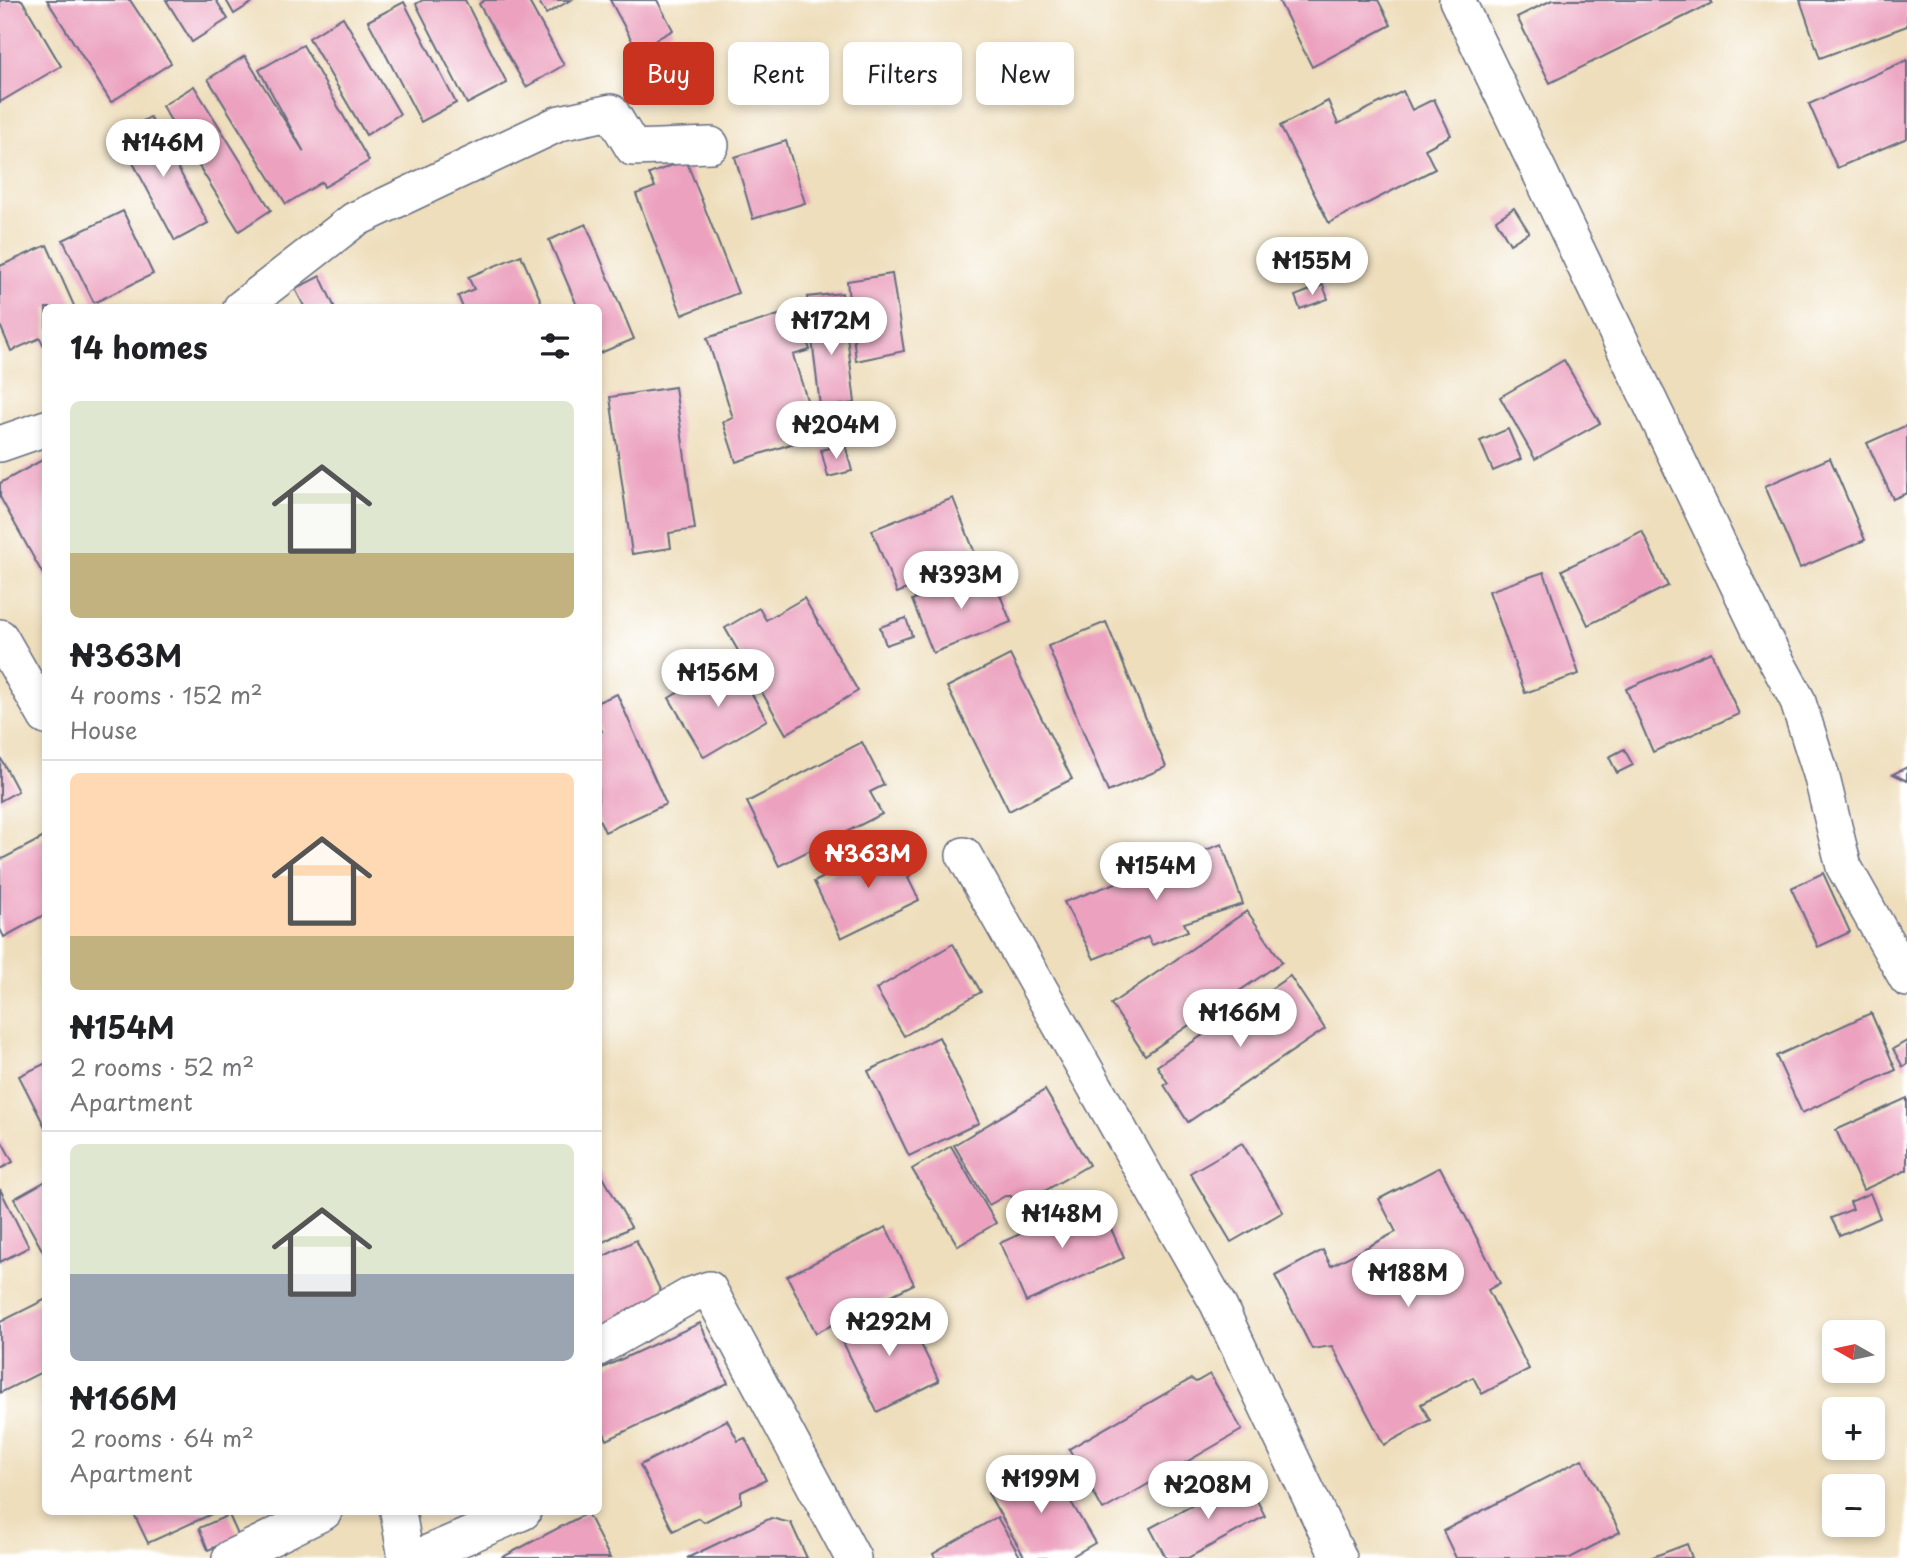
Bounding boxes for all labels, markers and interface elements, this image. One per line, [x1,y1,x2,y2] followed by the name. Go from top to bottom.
[623,42,714,105] chip: Buy
[728,42,829,105] chip: Rent
[843,42,962,105] chip: Filters
[976,42,1074,105] chip: New
[114,120,212,179] pin: ₦146M
[122,124,204,159] text: ₦146M
[1263,238,1361,297] pin: ₦155M
[1272,242,1352,277] text: ₦155M
[782,298,880,357] pin: ₦172M
[791,302,871,337] text: ₦172M
[70,324,208,369] text: 14 homes
[536,327,574,365] icon: filters
[787,402,885,461] pin: ₦204M
[792,406,880,441] text: ₦204M
[259,446,385,572] icon: home
[912,552,1010,611] pin: ₦393M
[919,556,1003,591] text: ₦393M
[70,632,182,677] text: ₦363M
[669,650,767,709] pin: ₦156M
[677,654,759,689] text: ₦156M
[70,677,263,712] text: 4 rooms · 152 m²
[70,712,137,747] text: House
[259,818,385,944] icon: home
[819,830,917,890] pin: ₦363M
[825,835,911,870] text: ₦363M
[1107,842,1205,902] pin: ₦154M
[1116,847,1196,882] text: ₦154M
[1191,990,1289,1049] pin: ₦166M
[1199,994,1281,1029] text: ₦166M
[70,1004,175,1049] text: ₦154M
[70,1049,254,1084] text: 2 rooms · 52 m²
[70,1084,193,1119] text: Apartment
[259,1189,385,1315] icon: home
[1013,1190,1111,1250] pin: ₦148M
[1022,1195,1102,1230] text: ₦148M
[1359,1250,1457,1309] pin: ₦188M
[1368,1254,1448,1289] text: ₦188M
[840,1298,938,1358] pin: ₦292M
[846,1303,932,1338] text: ₦292M
[1822,1320,1885,1382] north arrow
[1822,1320,1885,1537] map controls
[70,1375,177,1420] text: ₦166M
[1822,1397,1885,1460] button: +
[70,1420,254,1455] text: 2 rooms · 64 m²
[70,1455,193,1490] text: Apartment
[992,1456,1090,1515] pin: ₦199M
[1002,1460,1080,1495] text: ₦199M
[1159,1462,1257,1521] pin: ₦208M
[1164,1466,1252,1501] text: ₦208M
[1822,1474,1885,1537] button: −

